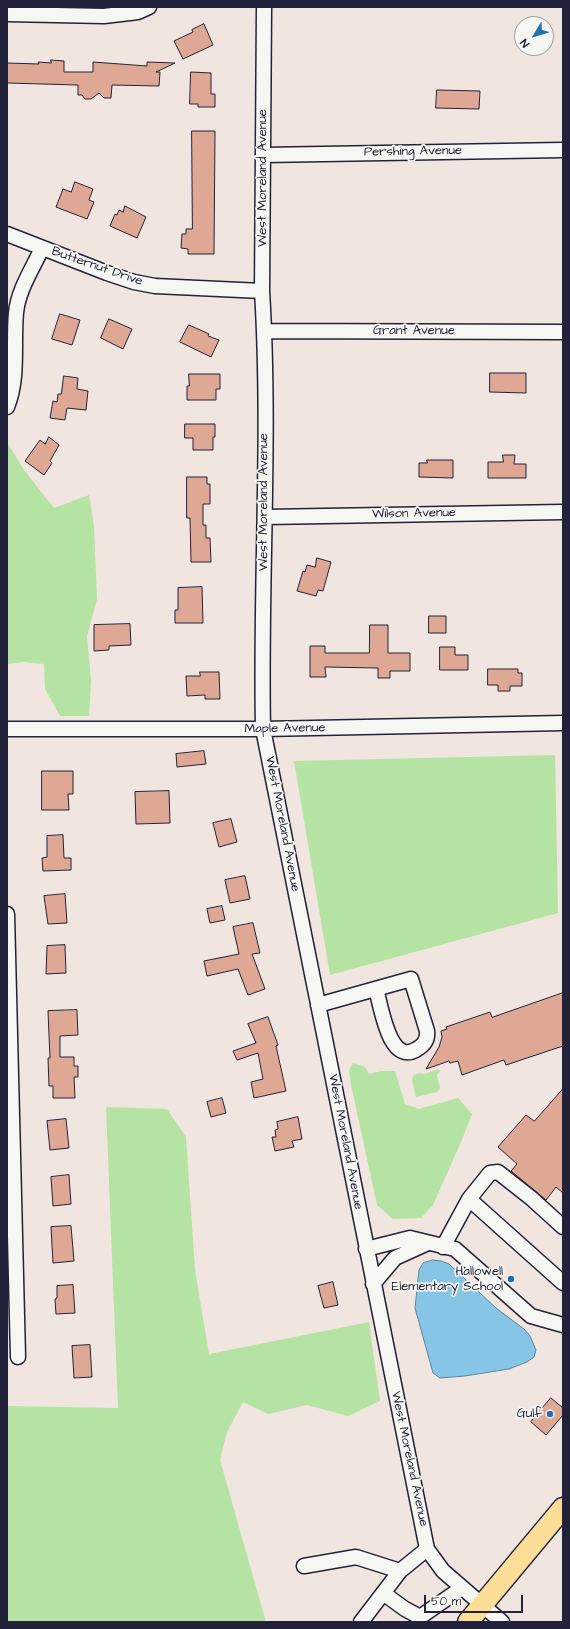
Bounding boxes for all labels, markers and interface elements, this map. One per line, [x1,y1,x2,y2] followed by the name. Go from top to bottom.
[514,16,554,56] north arrow
[517,36,533,50] text: N
[255,109,271,247] street label: West Moreland Avenue
[364,143,462,161] street label: Pershing Avenue
[49,244,145,290] street label: Butternut Drive
[373,323,455,339] street label: Grant Avenue
[256,433,272,571] street label: West Moreland Avenue
[372,505,456,523] street label: Wilson Avenue
[244,720,326,738] street label: Maple Avenue
[261,755,303,893] street label: West Moreland Avenue
[324,1073,366,1211] street label: West Moreland Avenue
[392,1264,503,1295] place label: Hallowell Elementary School
[506,1274,516,1284] marker: Hallowell Elementary School
[387,1390,431,1528] street label: West Moreland Avenue
[517,1406,542,1422] place label: Gulf
[545,1409,555,1419] marker: Gulf
[426,1587,525,1613] scale bar
[431,1593,461,1610] text: 50 m

